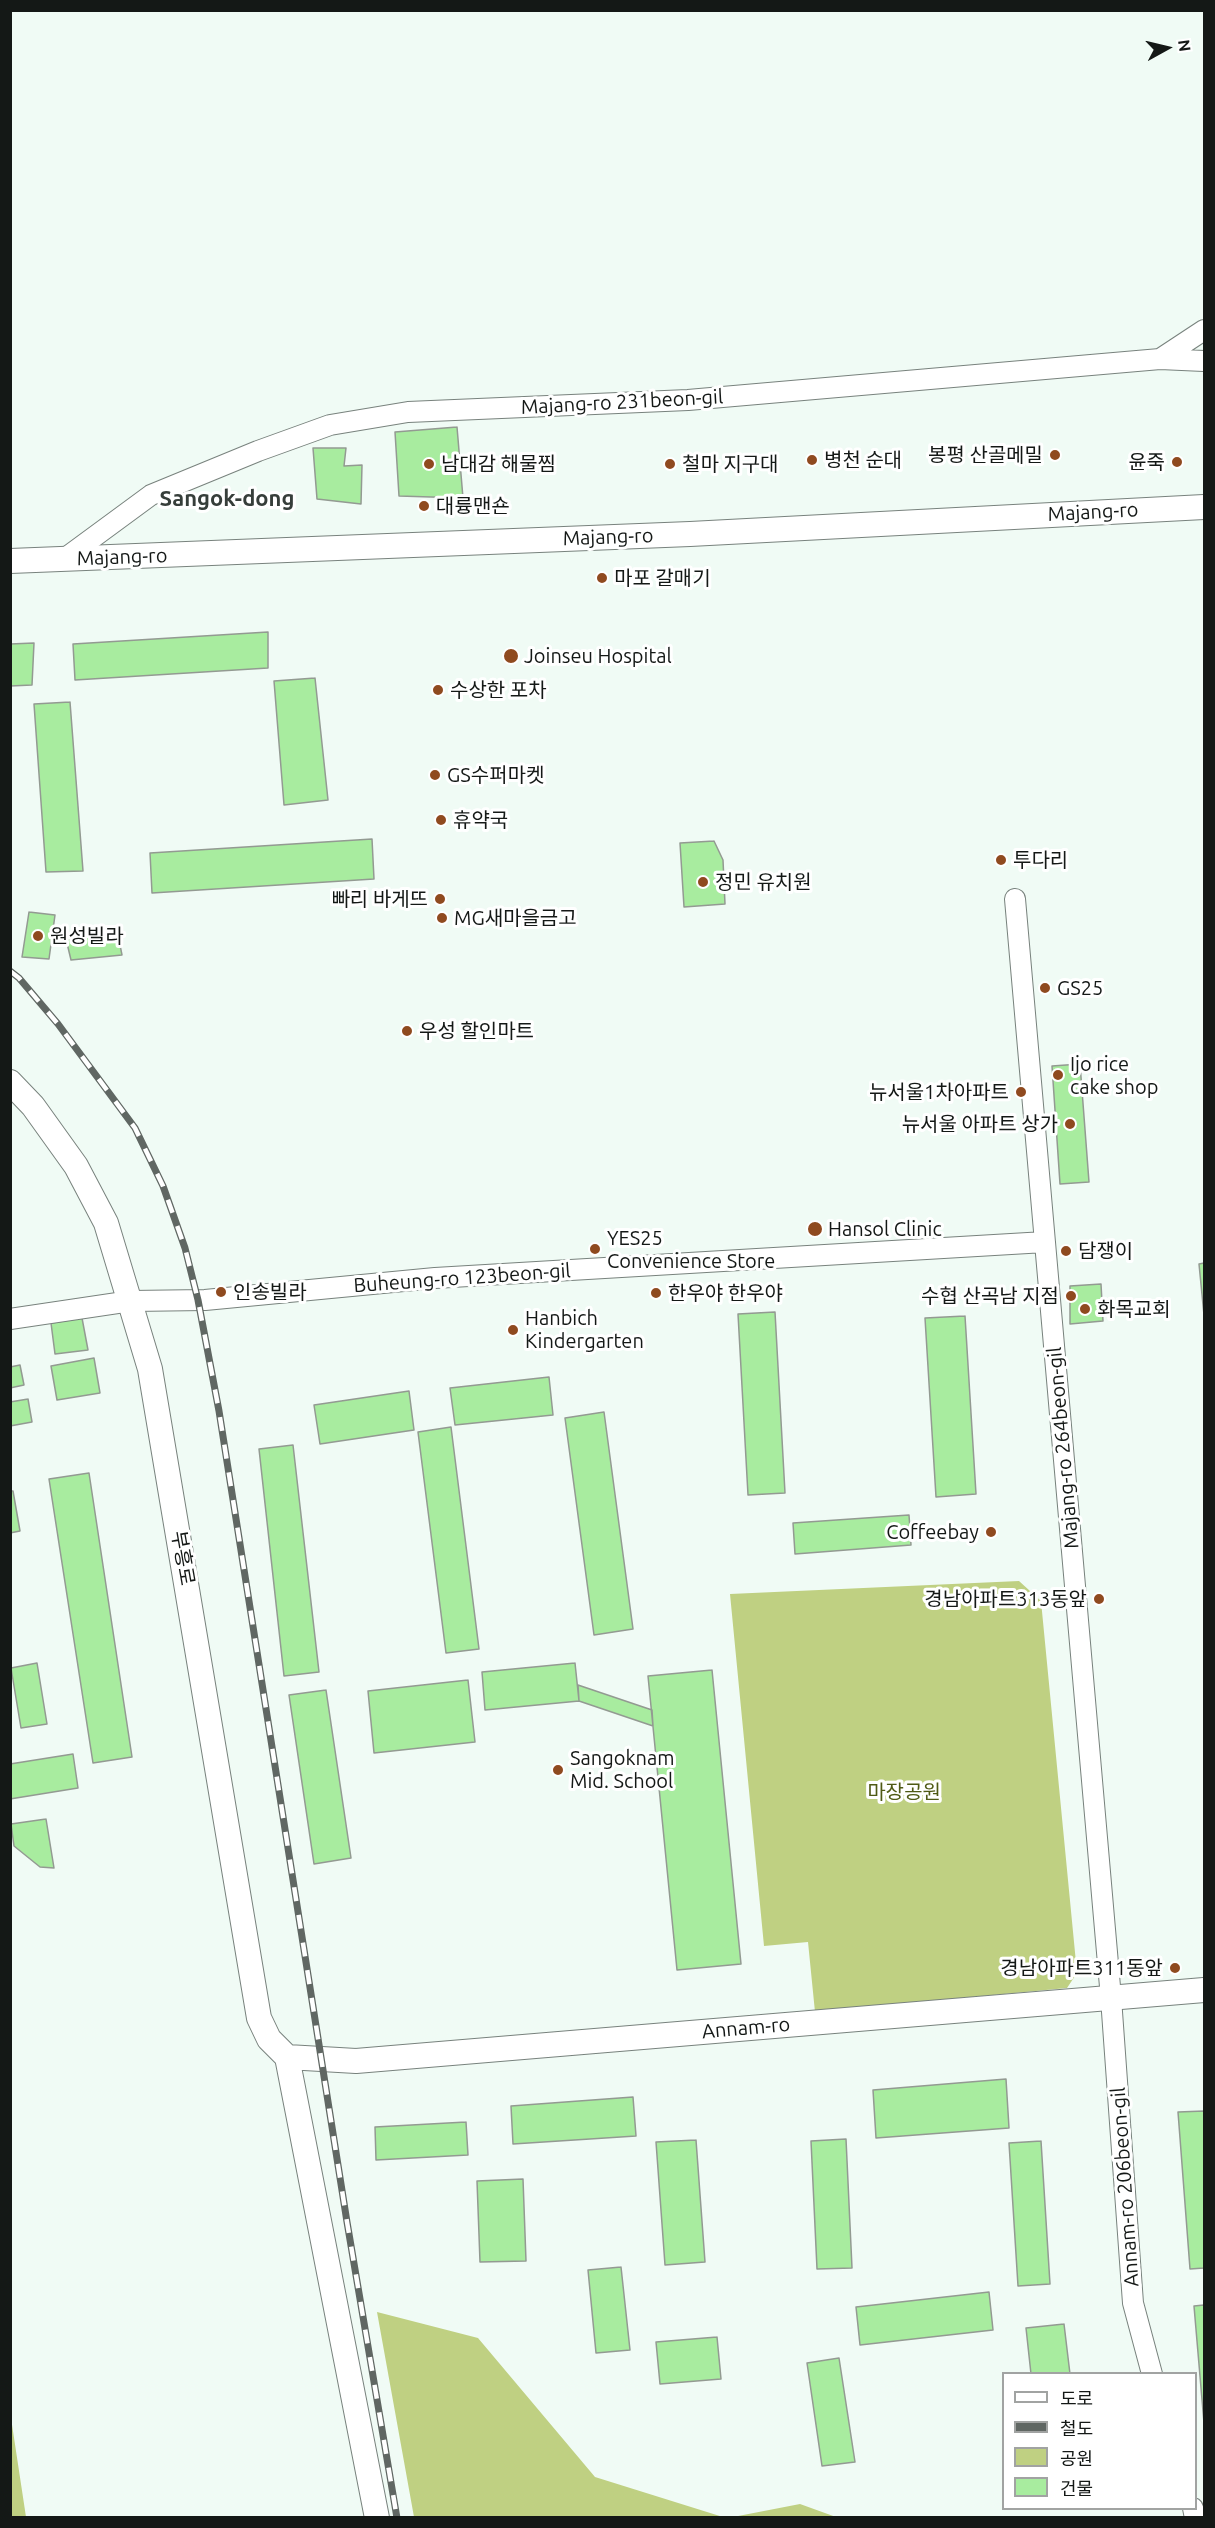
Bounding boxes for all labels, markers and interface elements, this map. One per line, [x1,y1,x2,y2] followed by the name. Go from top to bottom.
[1137,18,1197,78] north arrow
[1175,38,1195,53] text: N
[520,385,724,419] street label: Majang-ro 231beon-gil
[928,443,1043,467] place label: 봉평 산골메밀
[824,448,902,472] place label: 병천 순대
[1048,448,1062,462] marker: 봉평 산골메밀
[1128,450,1165,474] place label: 윤죽
[441,452,556,476] place label: 남대감 해물찜
[682,452,779,476] place label: 철마 지구대
[805,453,819,467] marker: 병천 순대
[1170,455,1184,469] marker: 윤죽
[422,457,436,471] marker: 남대감 해물찜
[663,457,677,471] marker: 철마 지구대
[160,486,294,512] district label: Sangok-dong
[436,494,510,518] place label: 대륭맨숀
[1047,498,1139,526] street label: Majang-ro
[417,499,431,513] marker: 대륭맨숀
[562,523,654,551] street label: Majang-ro
[76,543,168,571] street label: Majang-ro
[614,566,711,590] place label: 마포 갈매기
[595,571,609,585] marker: 마포 갈매기
[524,644,672,668] place label: Joinseu Hospital
[502,647,520,665] marker: Joinseu Hospital
[450,678,547,702] place label: 수상한 포차
[431,683,445,697] marker: 수상한 포차
[447,763,544,787] place label: GS수퍼마켓
[428,768,442,782] marker: GS수퍼마켓
[453,808,508,832] place label: 휴약국
[434,813,448,827] marker: 휴약국
[1013,848,1068,872] place label: 투다리
[994,853,1008,867] marker: 투다리
[715,870,812,894] place label: 정민 유치원
[696,875,710,889] marker: 정민 유치원
[331,887,428,911] place label: 빠리 바게뜨
[433,892,447,906] marker: 빠리 바게뜨
[454,906,577,930] place label: MG새마을금고
[435,911,449,925] marker: MG새마을금고
[50,924,124,948] place label: 원성빌라
[31,929,45,943] marker: 원성빌라
[1057,976,1103,1000] place label: GS25
[1038,981,1052,995] marker: GS25
[419,1019,534,1043] place label: 우성 할인마트
[400,1024,414,1038] marker: 우성 할인마트
[1070,1052,1158,1099] place label: Ijo rice cake shop
[1051,1068,1065,1082] marker: Ijo rice cake shop
[869,1080,1009,1104] place label: 뉴서울1차아파트
[1014,1085,1028,1099] marker: 뉴서울1차아파트
[902,1112,1058,1136] place label: 뉴서울 아파트 상가
[1063,1117,1077,1131] marker: 뉴서울 아파트 상가
[828,1217,942,1241] place label: Hansol Clinic
[806,1220,824,1238] marker: Hansol Clinic
[607,1226,775,1273] place label: YES25 Convenience Store
[1078,1239,1133,1263] place label: 담쟁이
[588,1242,602,1256] marker: YES25 Convenience Store
[1059,1244,1073,1258] marker: 담쟁이
[353,1258,571,1298] street label: Buheung-ro 123beon-gil
[233,1280,307,1304] place label: 인송빌라
[668,1281,783,1305] place label: 한우야 한우야
[921,1284,1059,1308] place label: 수협 산곡남 지점
[214,1285,228,1299] marker: 인송빌라
[649,1286,663,1300] marker: 한우야 한우야
[1064,1289,1078,1303] marker: 수협 산곡남 지점
[1097,1297,1171,1321] place label: 화목교회
[1078,1302,1092,1316] marker: 화목교회
[525,1306,644,1353] place label: Hanbich Kindergarten
[506,1323,520,1337] marker: Hanbich Kindergarten
[1042,1346,1084,1550] street label: Majang-ro 264beon-gil
[886,1520,979,1544] place label: Coffeebay
[984,1525,998,1539] marker: Coffeebay
[166,1529,200,1587] street label: 부흥로
[924,1587,1087,1611] place label: 경남아파트313동앞
[1092,1592,1106,1606] marker: 경남아파트313동앞
[570,1746,674,1793] place label: Sangoknam Mid. School
[551,1763,565,1777] marker: Sangoknam Mid. School
[867,1780,941,1804] park label: 마장공원
[1000,1956,1163,1980] place label: 경남아파트311동앞
[1168,1961,1182,1975] marker: 경남아파트311동앞
[701,2012,791,2044] street label: Annam-ro
[1106,2086,1144,2288] street label: Annam-ro 206beon-gil
[1002,2372,1197,2510] legend
[1060,2388,1093,2408] text: 도로
[1060,2418,1093,2438] text: 철도
[1060,2448,1093,2468] text: 공원
[1060,2478,1093,2498] text: 건물

